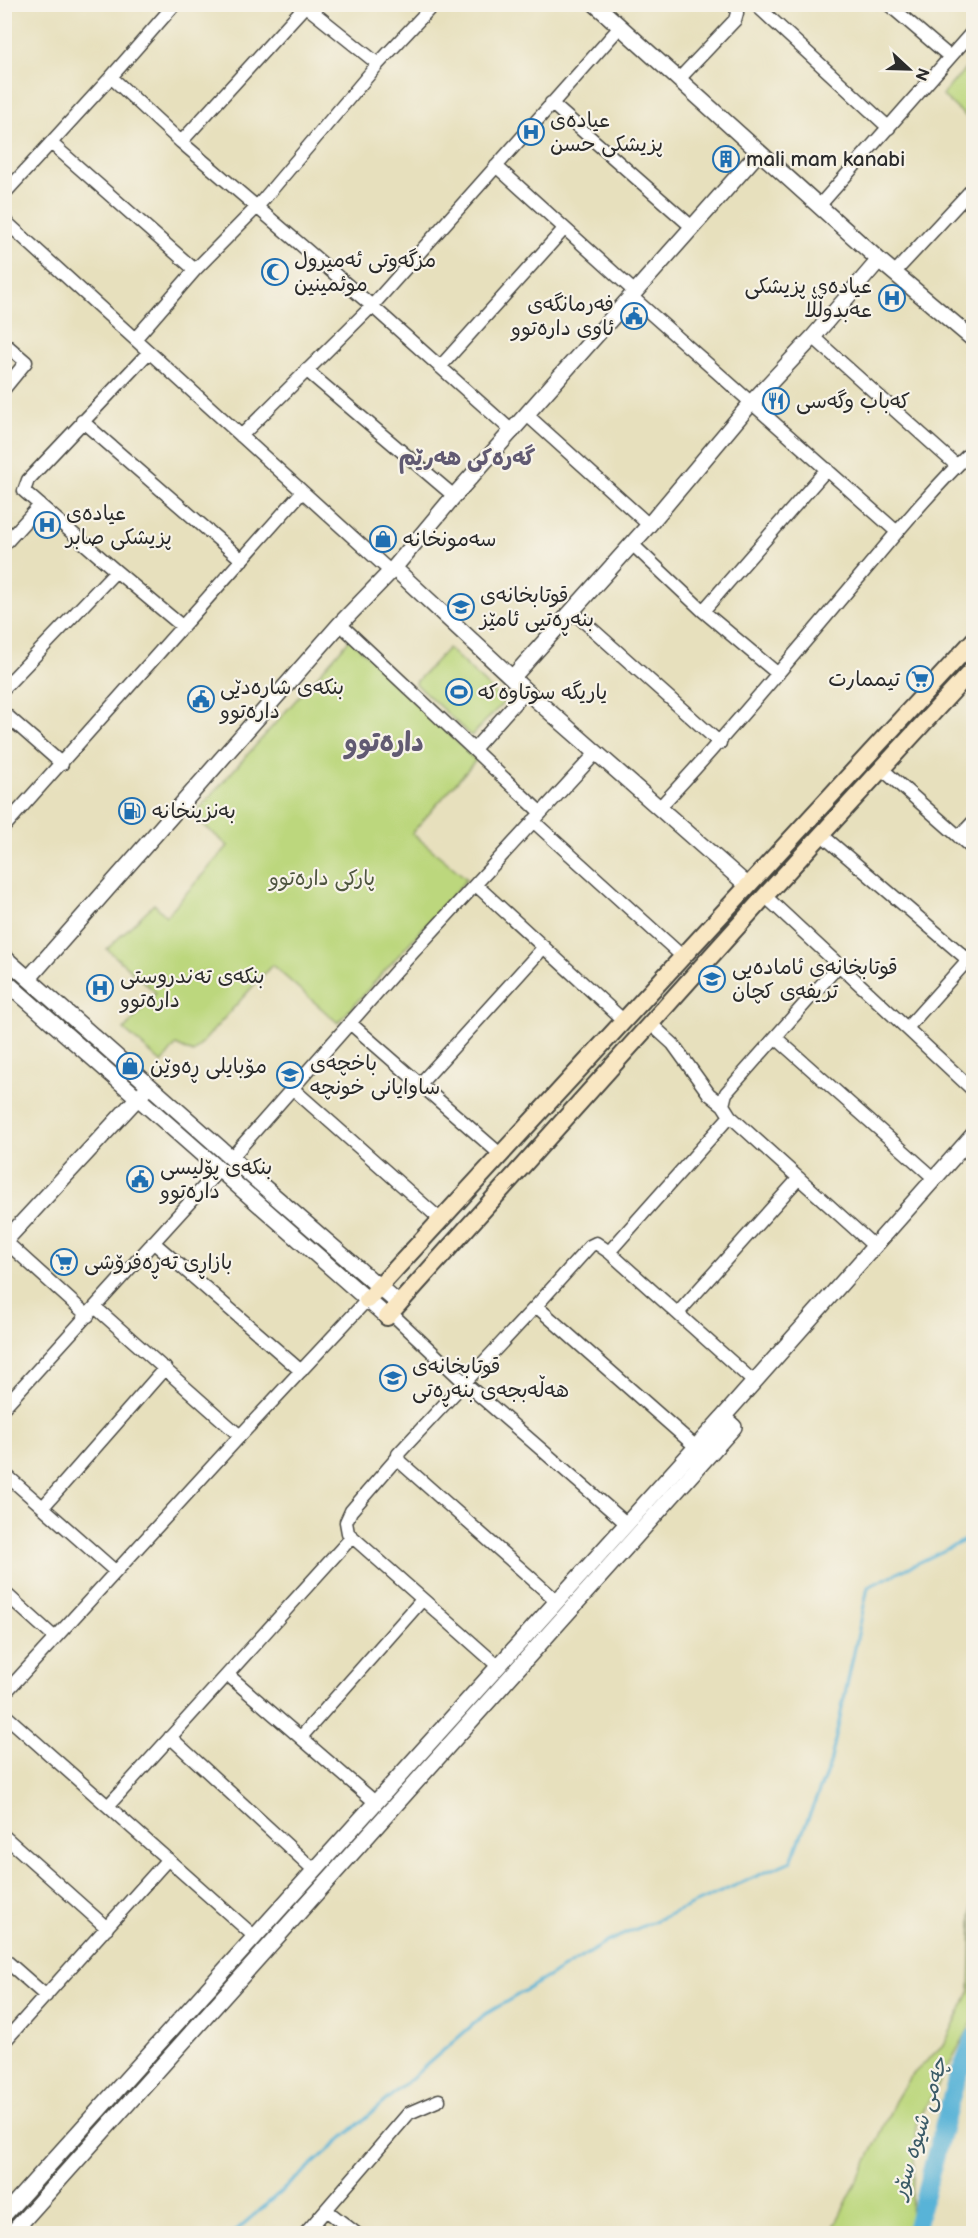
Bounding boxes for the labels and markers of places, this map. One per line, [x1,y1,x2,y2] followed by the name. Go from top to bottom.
[550,108,663,158] place label: عیادەی پزیشکی حسن
[516,117,546,147] hospital icon: عیادەی پزیشکی حسن
[711,144,741,174] building icon: mali mam kanabi
[746,147,905,172] place label: mali mam kanabi
[294,248,436,297] place label: مزگەوتی ئەمیرول موئمینین
[260,257,290,287] mosque icon: مزگەوتی ئەمیرول موئمینین
[744,274,872,323] place label: عیادەی پزیشکی عەبدوڵڵا
[877,283,907,313] hospital icon: عیادەی پزیشکی عەبدوڵڵا
[510,292,614,342] place label: فەرمانگەی ئاوی دارەتوو
[619,301,649,331] public building icon: فەرمانگەی ئاوی دارەتوو
[761,386,791,416] restaurant icon: کەباب وگەسی
[796,389,910,415] place label: کەباب وگەسی
[64,501,172,551] place label: عیادەی پزیشکی صابر
[32,510,62,540] hospital icon: عیادەی پزیشکی صابر
[368,524,398,554] shop icon: سەمونخانە
[403,527,496,552] place label: سەمونخانە
[478,583,594,636] place label: قوتابخانەی بنەڕەتیی ئامێز
[446,592,476,622] school or university icon: قوتابخانەی بنەڕەتیی ئامێز
[905,664,935,694] supermarket icon: تیممارت
[828,667,901,692] place label: تیممارت
[219,675,344,725] place label: بنکەی شارەدێی دارەتوو
[444,677,474,707] sports icon: یاریگە سوتاوەکە
[478,680,607,705] place label: یاریگە سوتاوەکە
[186,684,216,714] public building icon: بنکەی شارەدێی دارەتوو
[117,796,147,826] fuel station icon: بەنزینخانە
[152,799,236,824] place label: بەنزینخانە
[732,955,898,1004] place label: قوتابخانەی ئامادەیی تریفەی کچان
[119,964,265,1014] place label: بنکەی تەندروستی دارەتوو
[697,964,727,994] school or university icon: قوتابخانەی ئامادەیی تریفەی کچان
[85,973,115,1003] hospital icon: بنکەی تەندروستی دارەتوو
[115,1051,145,1081] shop icon: مۆبایلی ڕەوێن
[310,1051,440,1101] place label: باخچەی ساوایانی خونچە
[150,1054,267,1083] place label: مۆبایلی ڕەوێن
[275,1060,305,1090] school or university icon: باخچەی ساوایانی خونچە
[159,1155,272,1205] place label: بنکەی پۆلیسی دارەتوو
[125,1164,155,1194] public building icon: بنکەی پۆلیسی دارەتوو
[49,1247,79,1277] supermarket icon: بازاڕی تەڕەفرۆشی
[84,1250,232,1279] place label: بازاڕی تەڕەفرۆشی
[412,1354,569,1407] place label: قوتابخانەی هەڵەبجەی بنەڕەتی
[378,1363,408,1393] school or university icon: قوتابخانەی هەڵەبجەی بنەڕەتی

